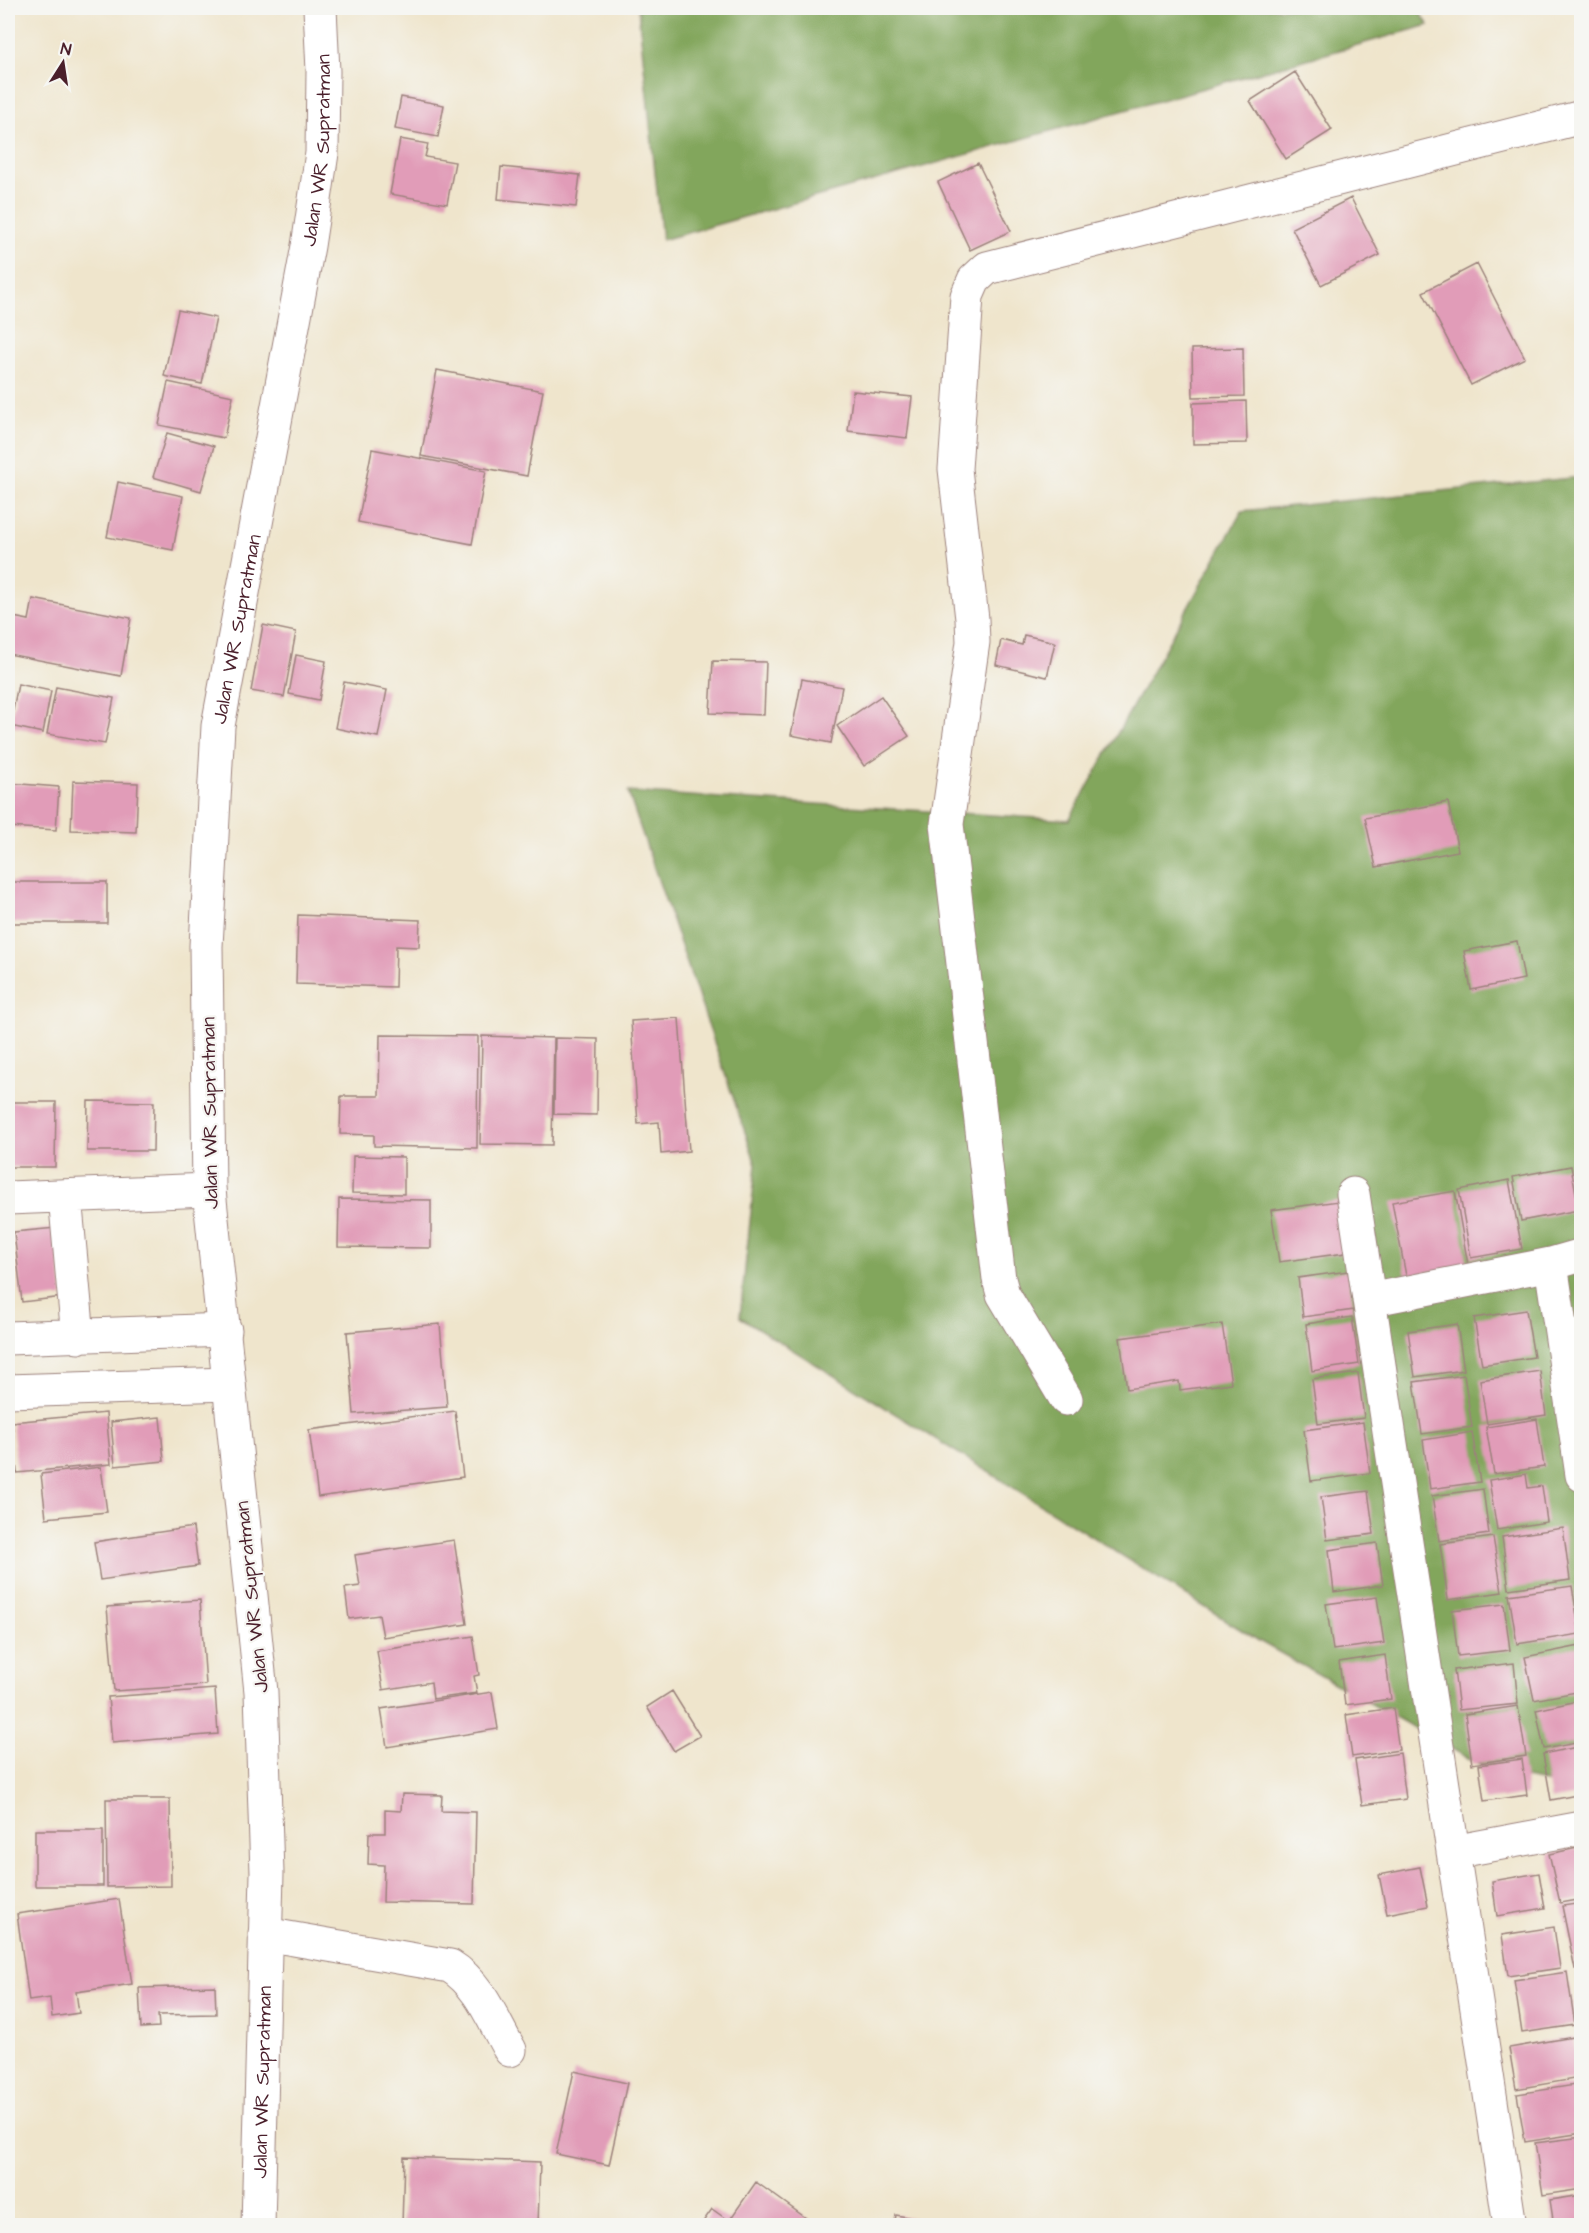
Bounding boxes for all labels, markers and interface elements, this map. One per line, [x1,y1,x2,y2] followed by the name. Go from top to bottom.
[33,33,93,93] north arrow
[59,38,73,61] text: N
[295,54,338,248] street label: Jalan WR Supratman
[206,532,269,726] street label: Jalan WR Supratman
[194,1017,226,1209] street label: Jalan WR Supratman
[228,1500,276,1694] street label: Jalan WR Supratman
[246,1986,279,2179] street label: Jalan WR Supratman

